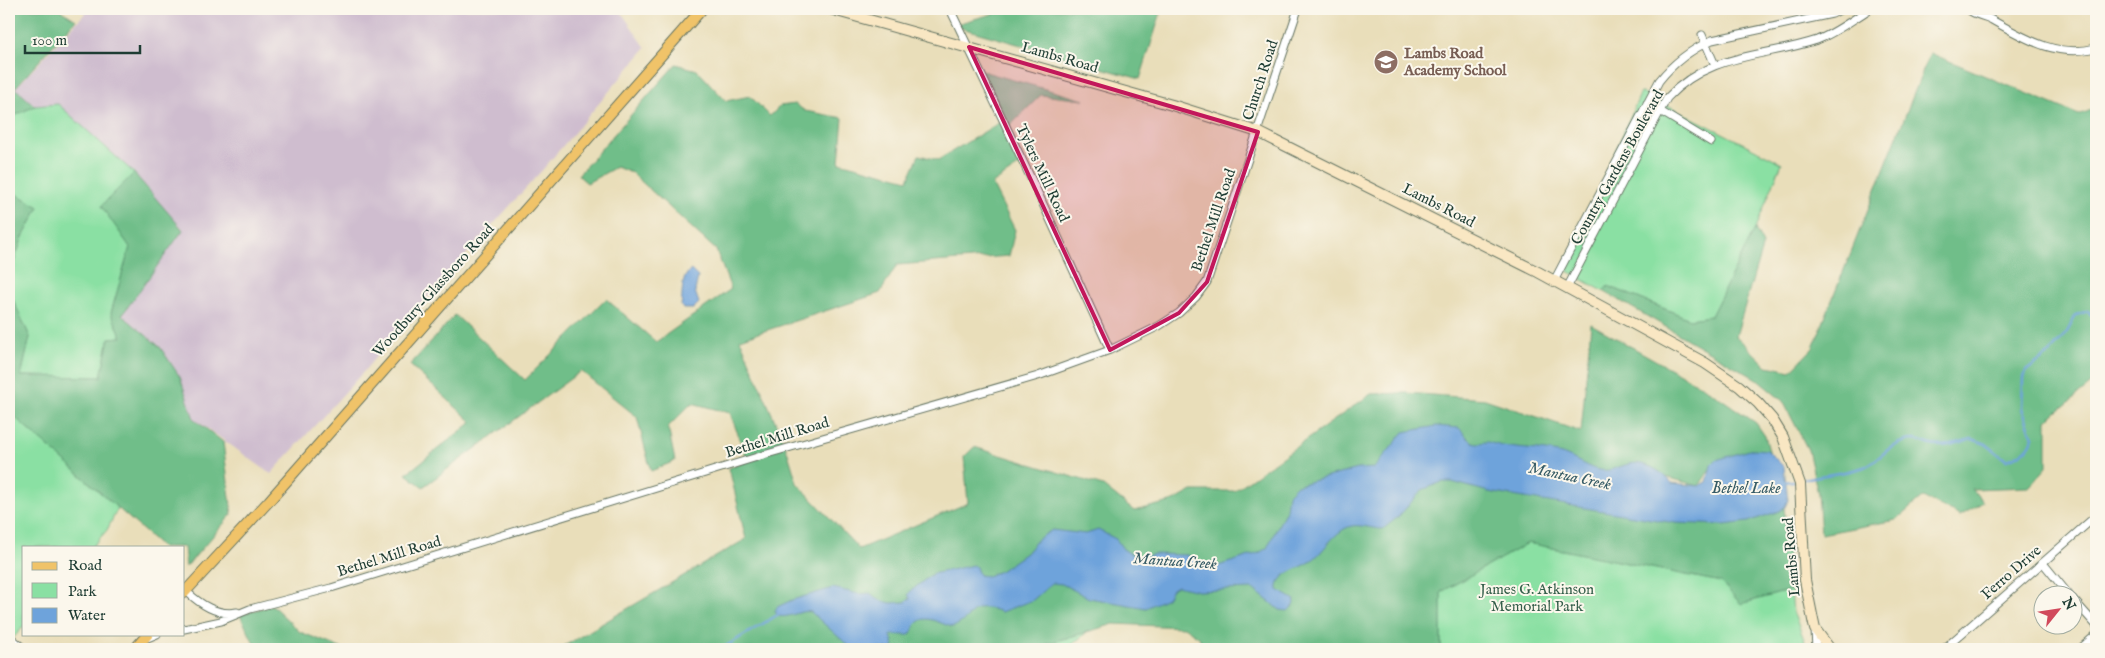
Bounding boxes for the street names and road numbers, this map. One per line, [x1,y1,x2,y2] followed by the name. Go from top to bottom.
[1019,37,1101,78] street label: Lambs Road
[1239,37,1283,123] street label: Church Road
[1567,86,1669,248] street label: Country Gardens Boulevard
[1012,121,1074,226] street label: Tylers Mill Road
[1187,165,1240,274] street label: Bethel Mill Road
[1399,179,1479,232] street label: Lambs Road
[368,219,499,361] street label: Woodbury-Glassboro Road
[723,412,832,462] street label: Bethel Mill Road
[1778,516,1804,597] street label: Lambs Road
[335,531,444,581] street label: Bethel Mill Road
[1977,541,2045,604] street label: Ferro Drive

